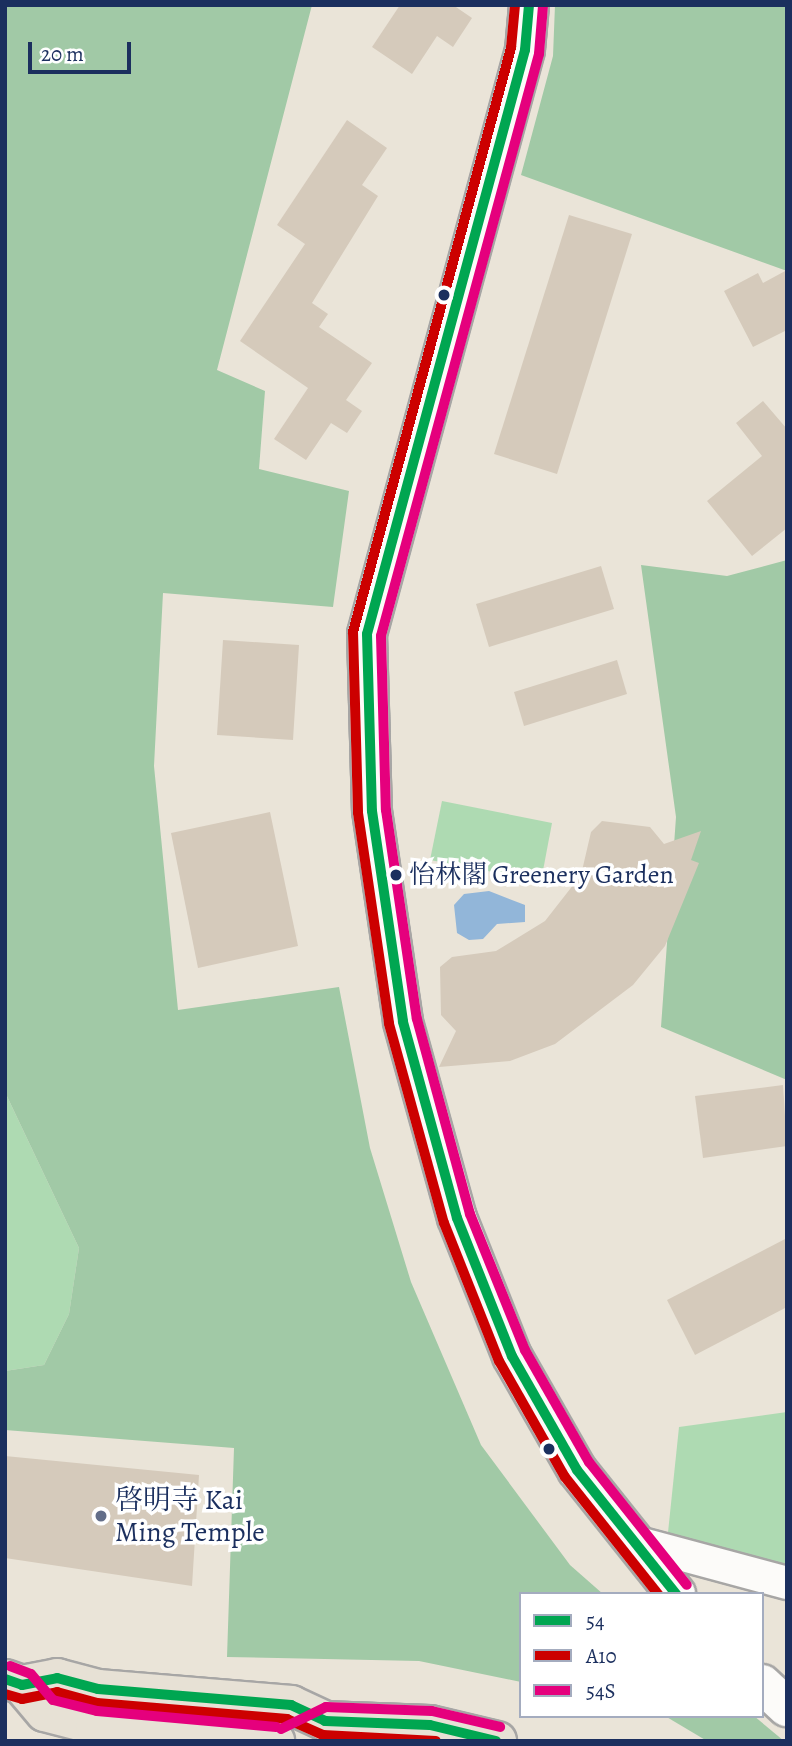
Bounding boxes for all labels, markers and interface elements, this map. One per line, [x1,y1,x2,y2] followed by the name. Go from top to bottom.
[32,28,135,72] scale bar
[41,40,84,68] text: 20 m
[437,288,451,302] unlabelled marker
[409,859,674,891] place label: 怡林閣 Greenery Garden
[389,868,403,882] marker: 怡林閣 Greenery Garden
[542,1442,556,1456] unlabelled marker
[115,1483,265,1549] place label: 啓明寺 Kai Ming Temple
[93,1508,109,1524] marker: 啓明寺 Kai Ming Temple
[519,1592,764,1718] legend
[586,1607,605,1635] text: 54
[586,1642,617,1670] text: A10
[586,1677,616,1705] text: 54S

